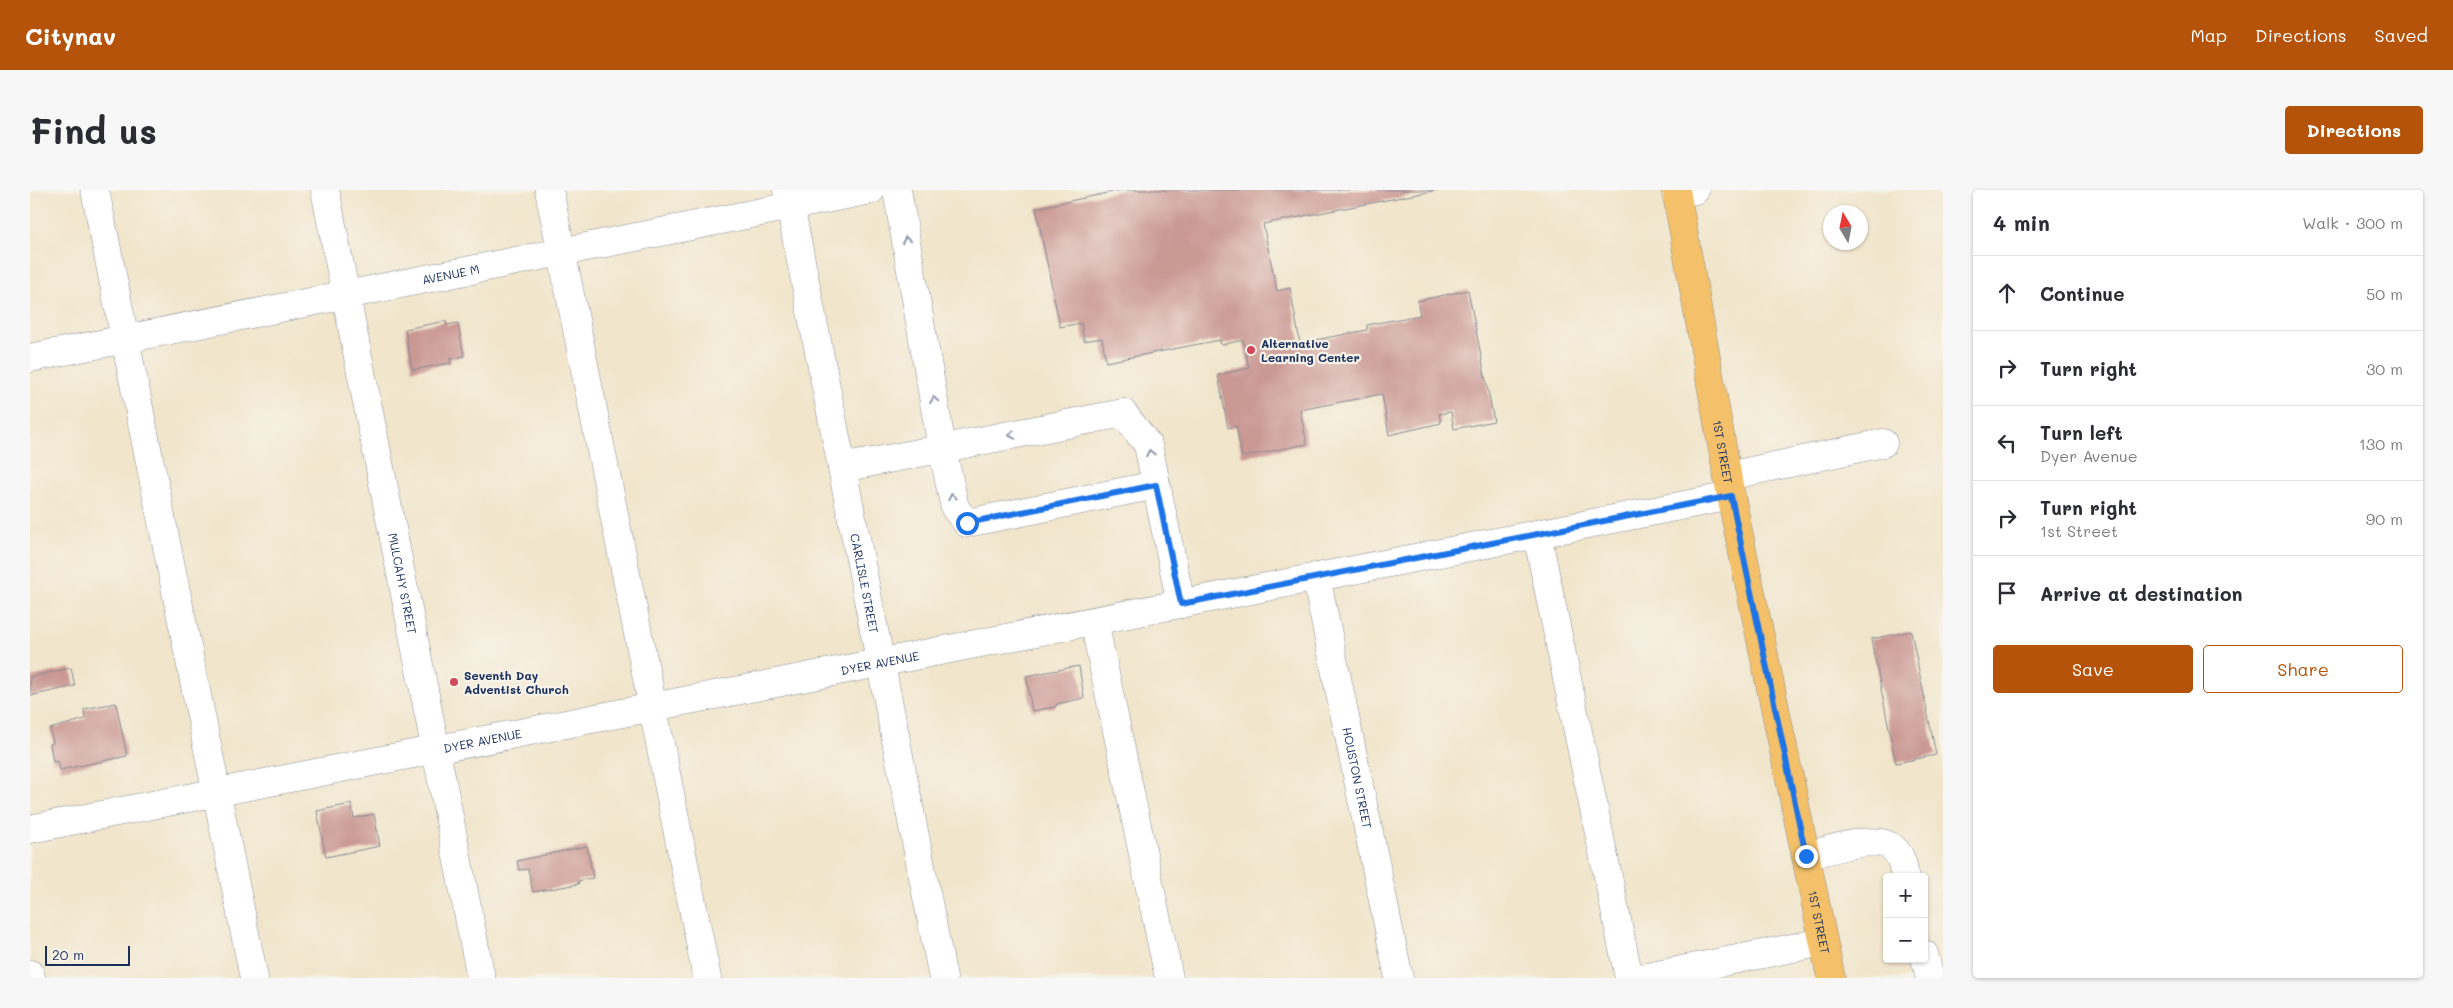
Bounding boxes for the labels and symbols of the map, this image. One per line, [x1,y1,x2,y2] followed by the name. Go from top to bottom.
[1823,205,1868,250] north arrow
[902,236,912,244] one-way arrow
[421,260,481,288] street label: AVENUE M
[1261,335,1360,365] place label: Alternative Learning Center
[1245,344,1257,356] marker: Alternative Learning Center
[930,396,940,405] one-way arrow
[1709,419,1737,485] street label: 1ST STREET
[1007,429,1016,439] one-way arrow
[1145,449,1156,458] one-way arrow
[947,493,958,502] one-way arrow
[956,512,979,535] route start
[385,531,421,636] street label: MULCAHY STREET
[847,532,883,635] street label: CARLISLE STREET
[839,647,920,678] street label: DYER AVENUE
[464,667,569,697] place label: Seventh Day Adventist Church
[448,676,460,688] marker: Seventh Day Adventist Church
[442,725,523,756] street label: DYER AVENUE
[1339,726,1376,830] street label: HOUSTON STREET
[1795,845,1818,868] route end
[1805,889,1834,955] street label: 1ST STREET
[45,943,130,966] scale bar

